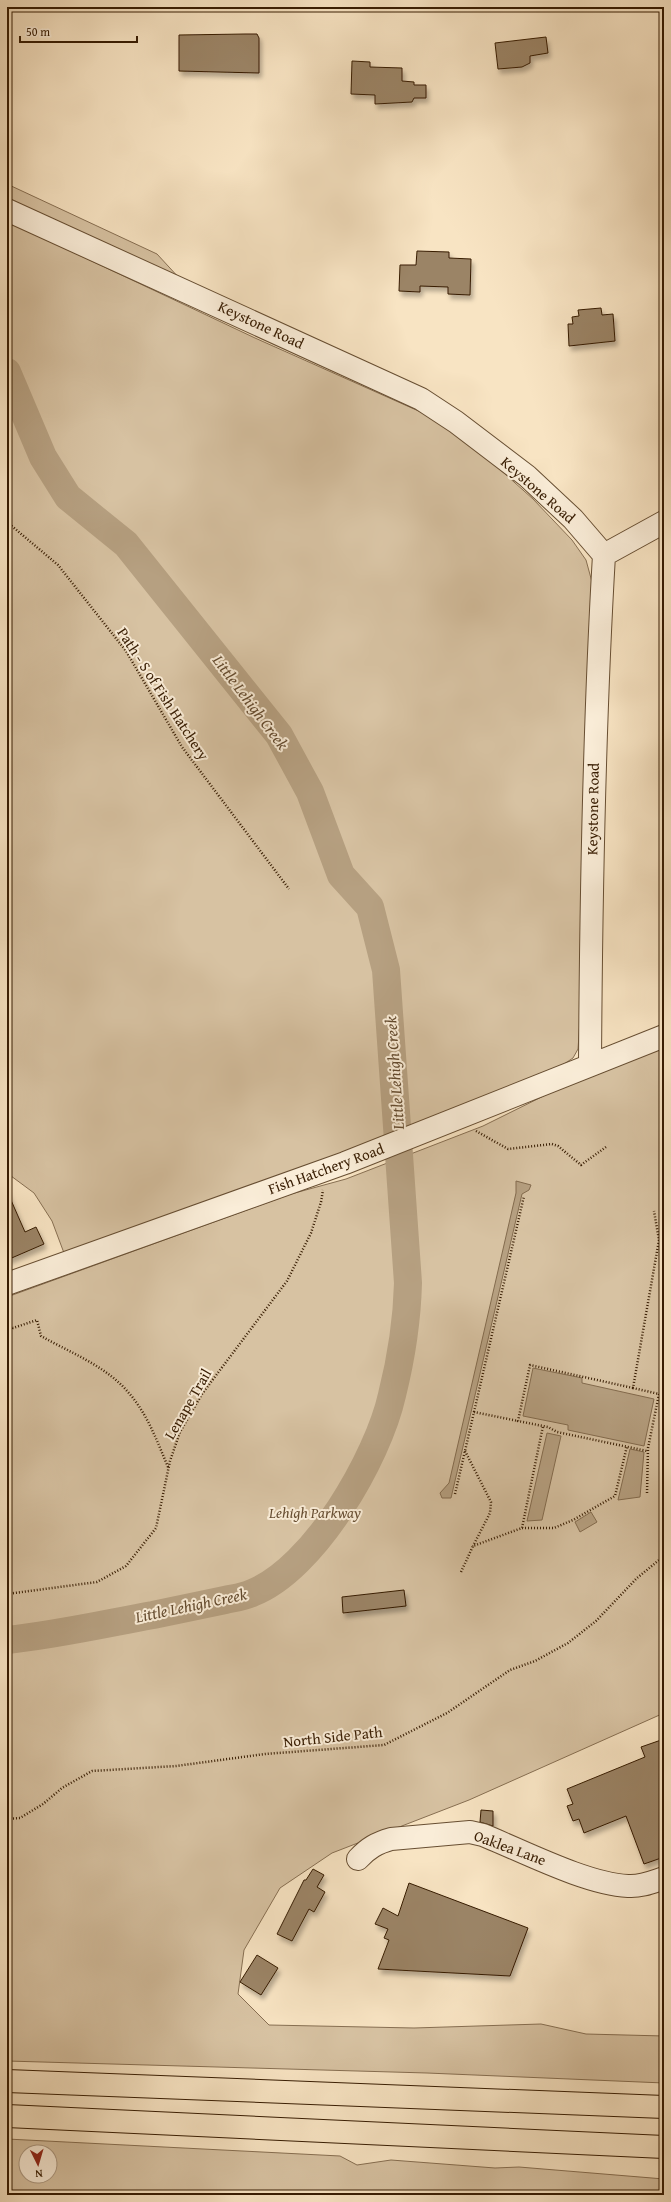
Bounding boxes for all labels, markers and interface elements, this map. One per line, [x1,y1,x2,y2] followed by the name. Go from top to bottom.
[20,18,137,44] scale bar
[26,23,50,40] text: 50 m
[215,295,308,354] street label: Keystone Road
[497,451,580,528] street label: Keystone Road
[113,623,214,765] street label: Path - S of Fish Hatchery
[207,649,295,755] water label: Little Lehigh Creek
[581,763,604,855] street label: Keystone Road
[378,1015,410,1131] water label: Little Lehigh Creek
[265,1138,387,1199] street label: Fish Hatchery Road
[159,1365,216,1443] street label: Lenape Trail
[268,1502,361,1523] park label: Lehigh Parkway
[132,1581,250,1629] water label: Little Lehigh Creek
[282,1721,384,1752] street label: North Side Path
[471,1825,549,1870] street label: Oaklea Lane
[18,2144,58,2184] north arrow
[34,2166,43,2182] text: N

